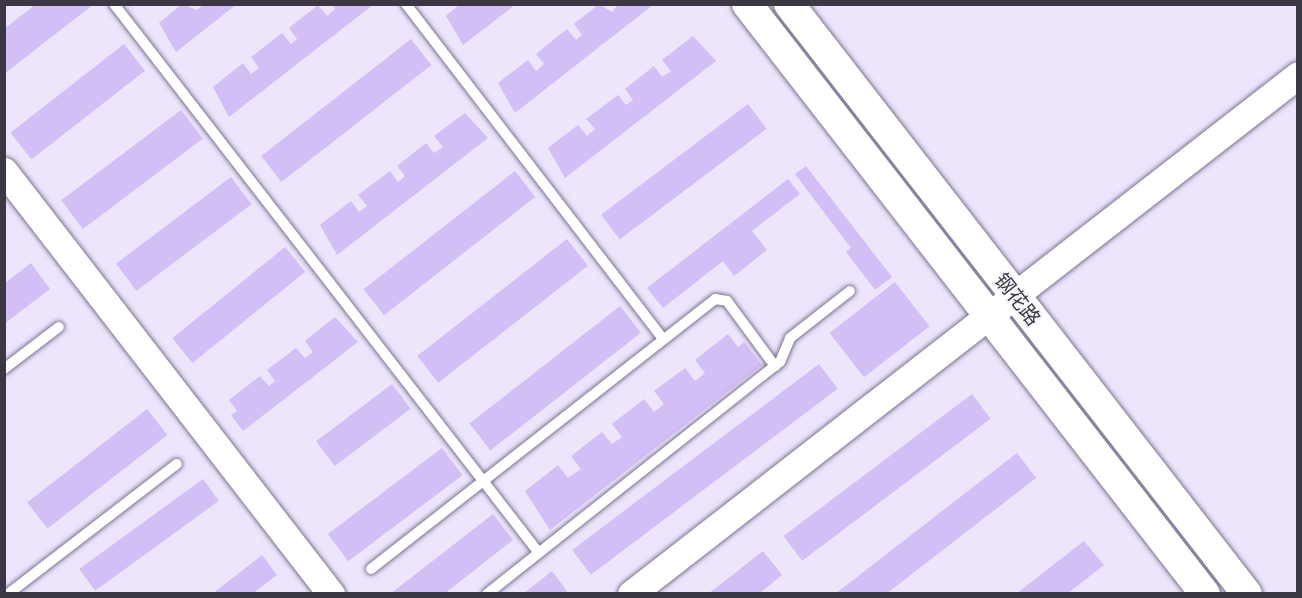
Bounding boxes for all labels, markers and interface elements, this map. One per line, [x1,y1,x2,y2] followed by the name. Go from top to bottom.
[990,268,1046,330] street label: 钢花路

